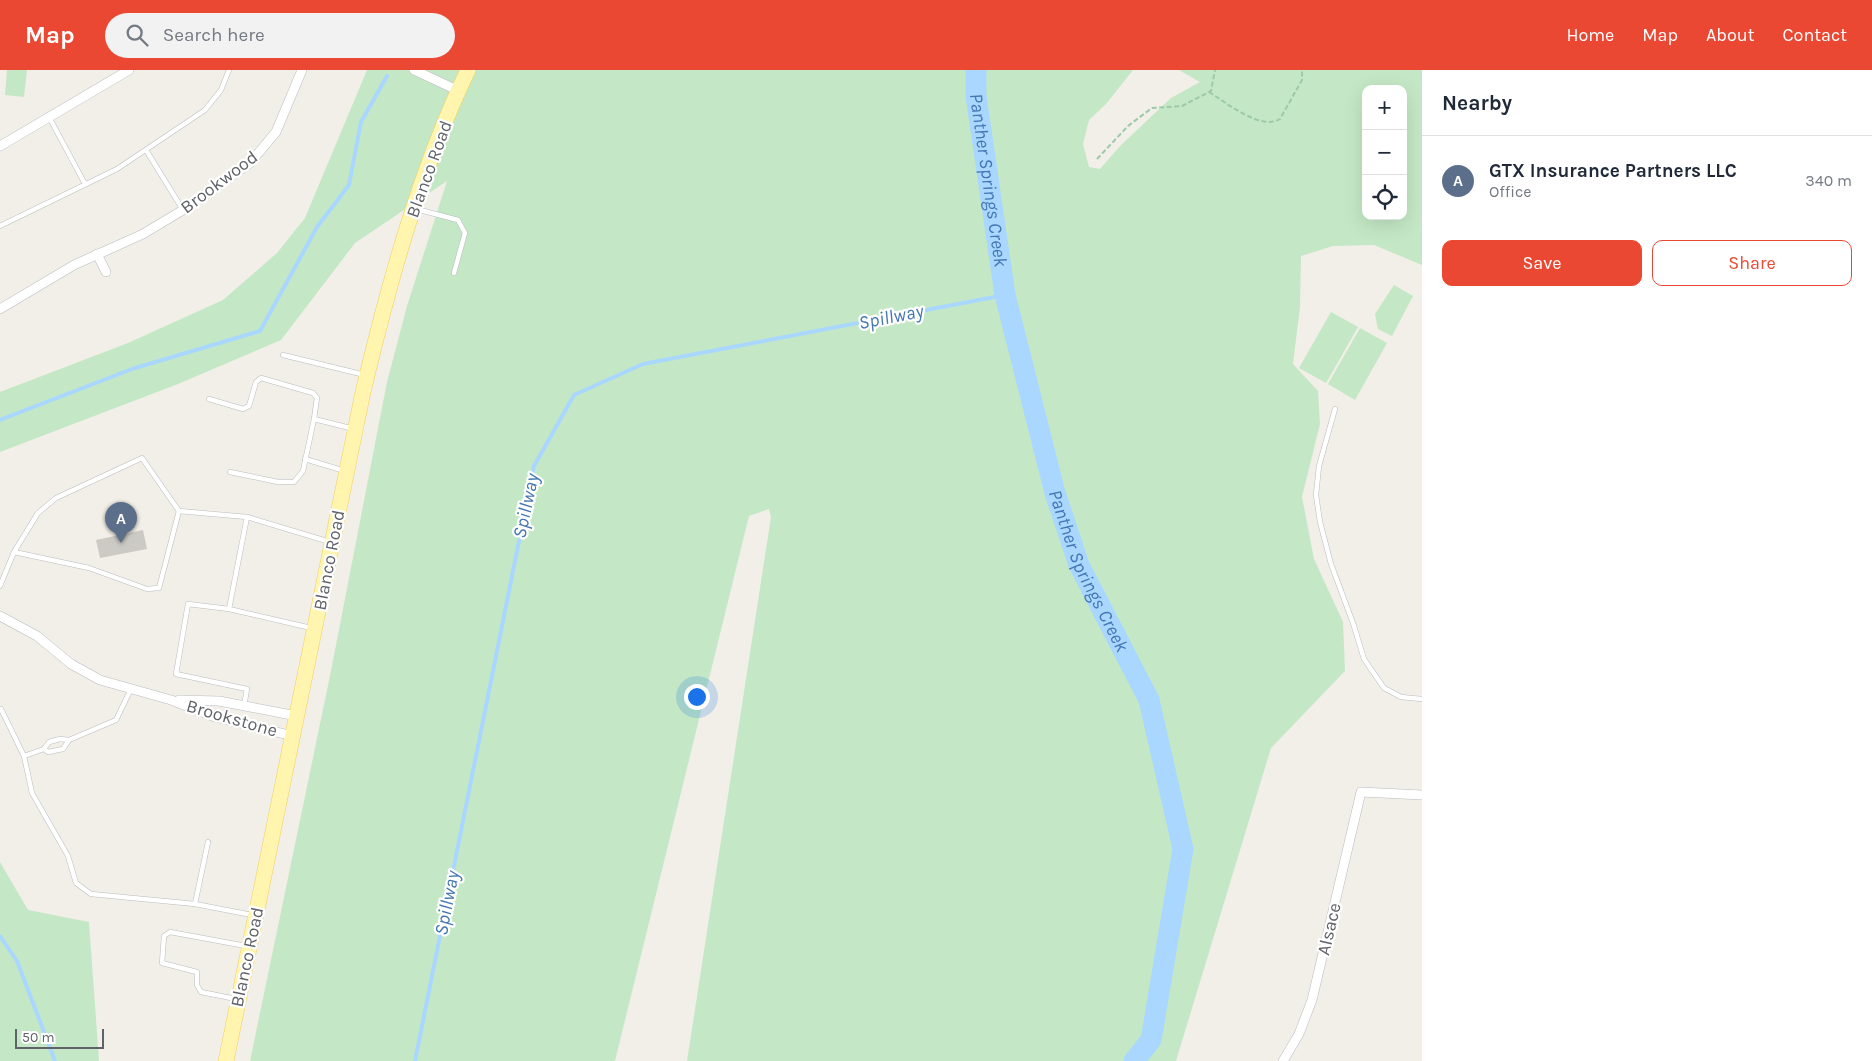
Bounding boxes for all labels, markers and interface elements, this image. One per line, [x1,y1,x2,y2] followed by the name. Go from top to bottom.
[105,13,455,58] search box
[25,21,75,49] text: Map
[123,21,151,49] icon: search
[163,24,265,46] text: Search here
[1566,24,1614,46] text: Home
[1642,24,1678,46] text: Map
[1706,24,1755,46] text: About
[1783,24,1847,46] text: Contact
[1362,85,1407,220] map controls
[1362,85,1407,130] button: +
[1442,91,1512,115] text: Nearby
[965,92,1012,269] water label: Panther Springs Creek
[401,117,457,221] street label: Blanco Road
[1362,130,1407,175] button: −
[176,146,262,218] street label: Brookwood
[1489,160,1737,182] text: GTX Insurance Partners LLC
[1453,171,1463,190] text: A
[1805,171,1852,190] text: 340 m
[1362,175,1407,220] button: locate
[1489,182,1532,201] text: Office
[1442,240,1642,286] button: Save
[1652,240,1852,286] button: Share
[857,300,926,334] water label: Spillway
[508,471,544,540] water label: Spillway
[1044,487,1133,656] water label: Panther Springs Creek
[105,502,137,543] pin: A
[308,508,350,612] street label: Blanco Road
[684,684,710,710] your location
[184,695,280,741] street label: Brookstone
[430,868,464,937] water label: Spillway
[1312,901,1346,957] street label: Alsace
[226,905,268,1009] street label: Blanco Road
[15,1026,104,1049] scale bar
[22,1029,55,1046] text: 50 m

